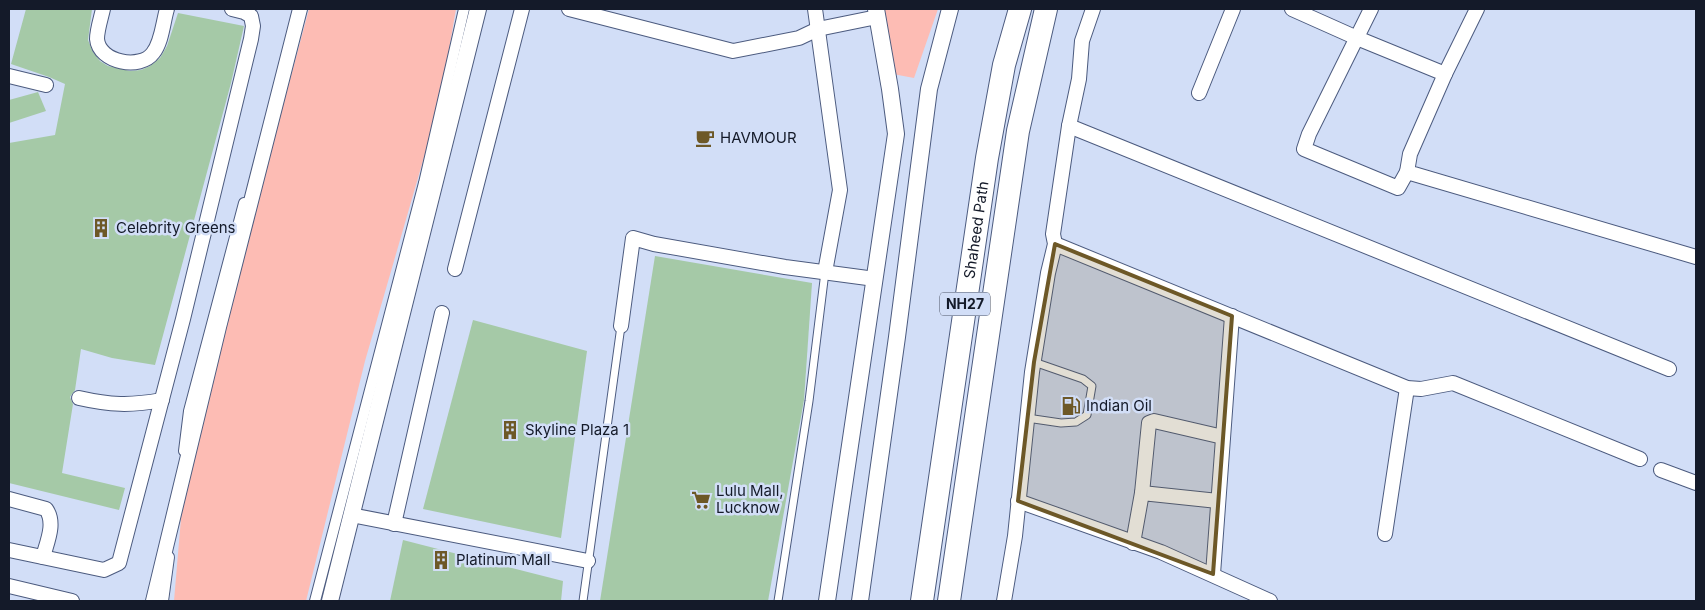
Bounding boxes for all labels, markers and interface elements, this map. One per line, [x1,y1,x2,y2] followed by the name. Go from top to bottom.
[694,127,716,149] cafe icon: HAVMOUR
[720,128,797,147] place label: HAVMOUR
[959,180,992,280] street label: Shaheed Path
[90,217,112,239] building icon: Celebrity Greens
[116,218,236,237] place label: Celebrity Greens
[940,292,990,316] road number: NH27
[1060,395,1082,417] fuel station icon: Indian Oil
[1086,396,1152,415] place label: Indian Oil
[499,419,521,441] building icon: Skyline Plaza 1
[525,420,629,439] place label: Skyline Plaza 1
[716,481,784,517] place label: Lulu Mall, Lucknow
[690,489,712,511] supermarket icon: Lulu Mall, Lucknow
[430,549,452,571] building icon: Platinum Mall
[456,550,551,569] place label: Platinum Mall

